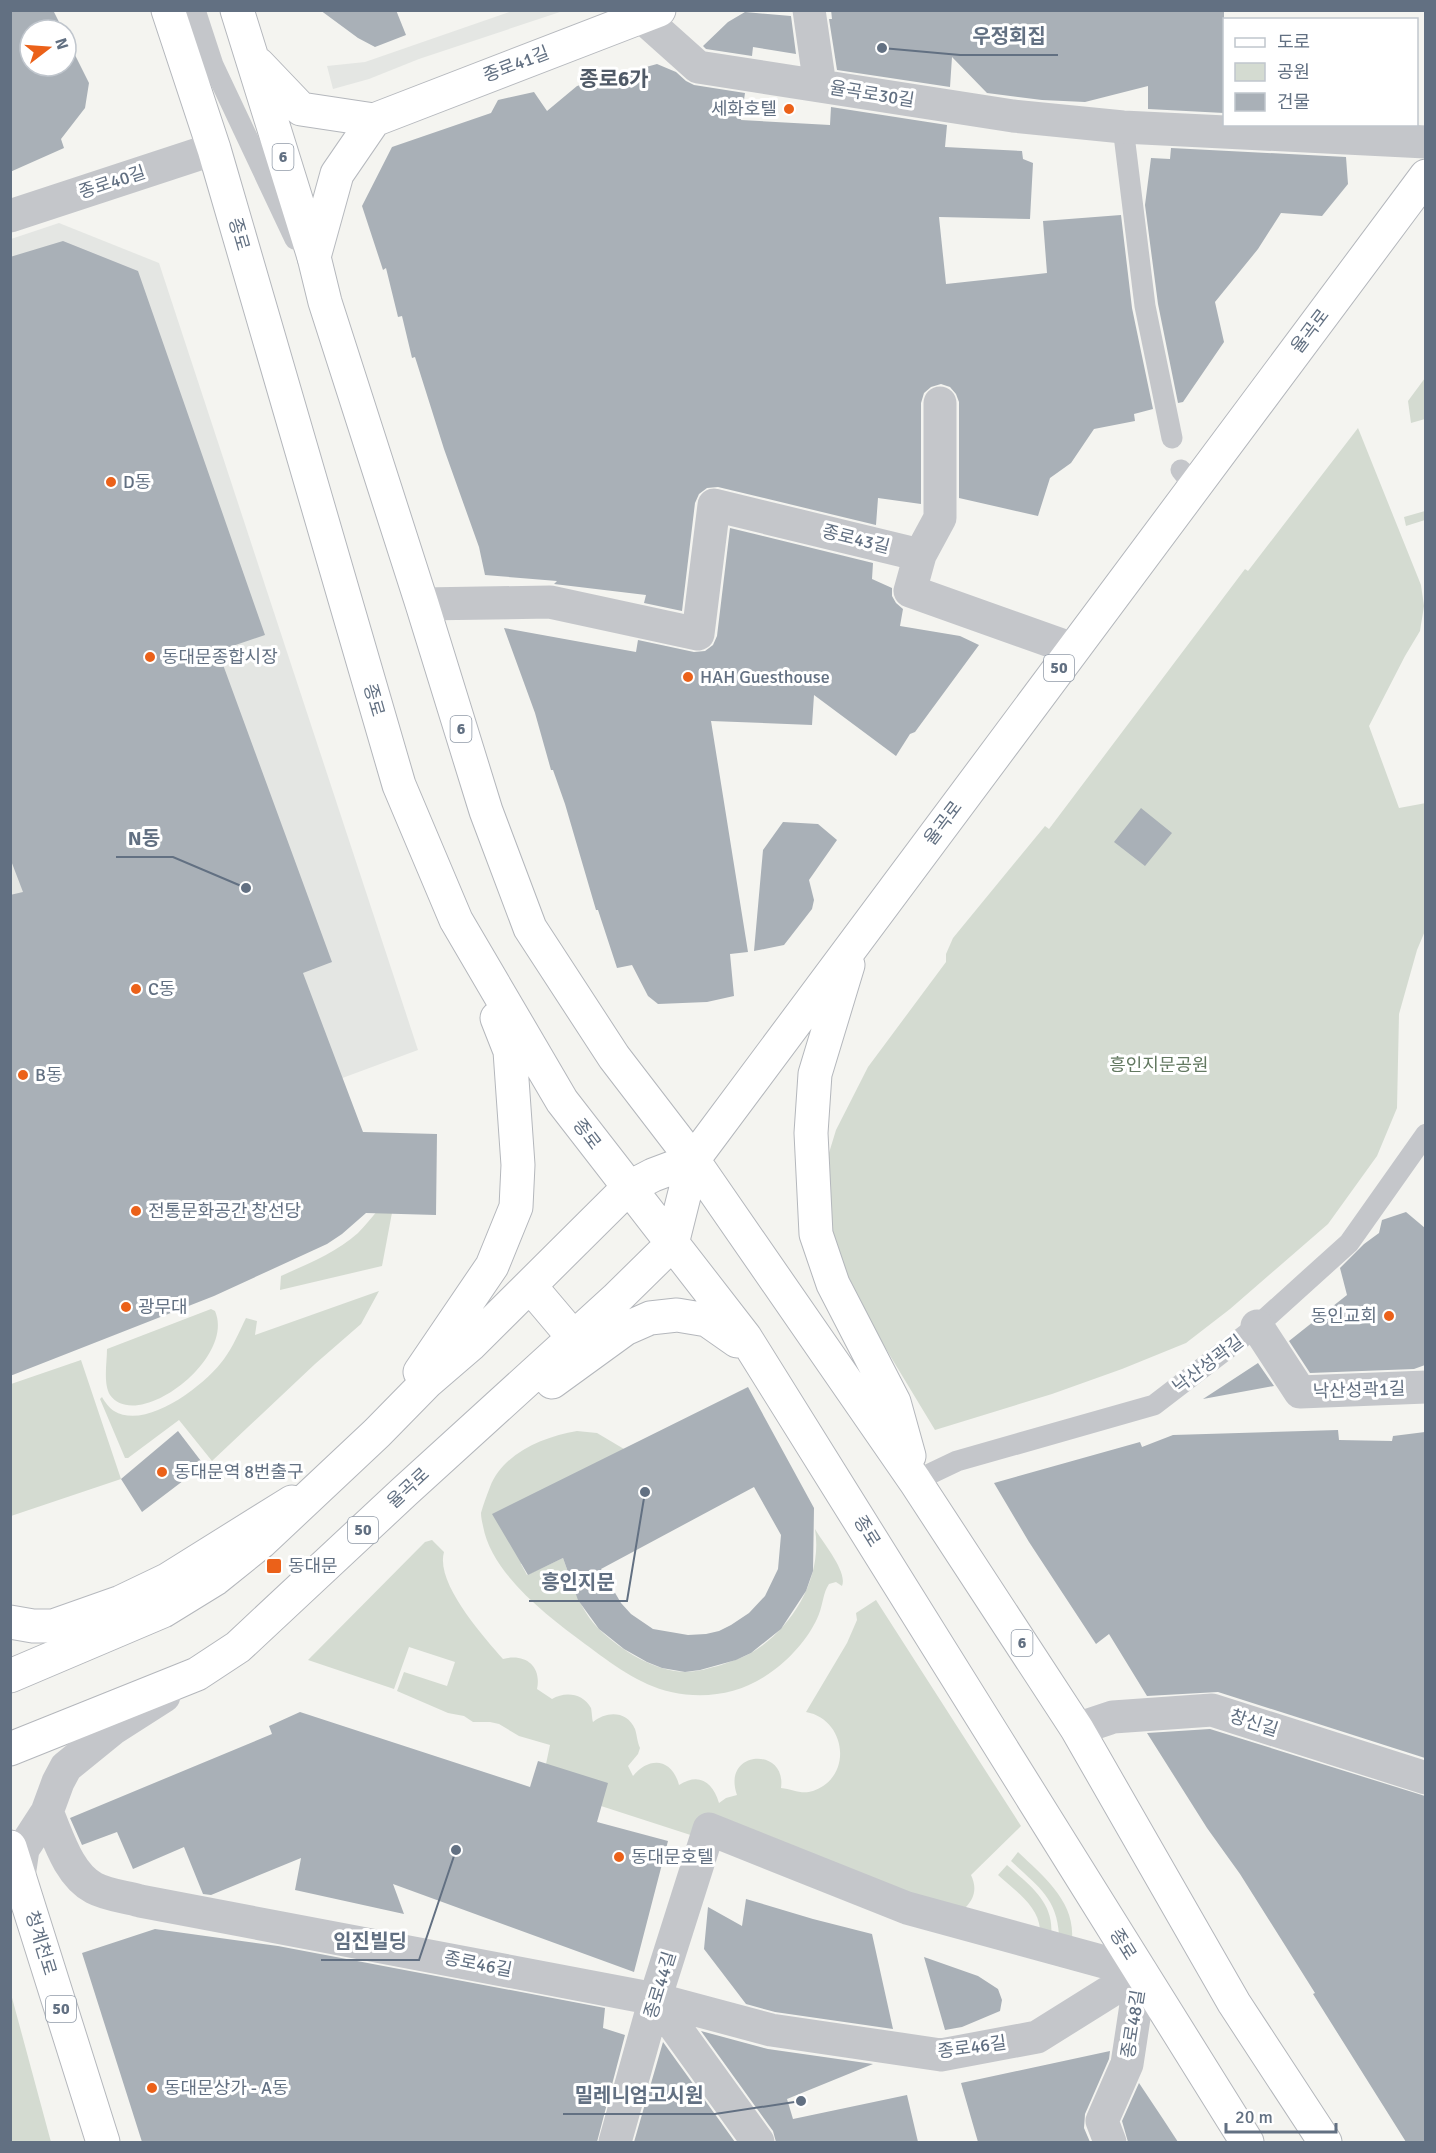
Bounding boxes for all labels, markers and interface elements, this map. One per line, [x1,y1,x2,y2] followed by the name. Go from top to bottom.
[960,17,1058,55] callout: 우정회집
[18,18,78,78] north arrow
[1223,18,1418,126] legend
[972,24,1046,49] text: 우정회집
[1277,31,1310,53] text: 도로
[50,36,73,52] text: N
[480,41,552,87] street label: 종로41길
[1277,61,1310,83] text: 공원
[579,66,649,92] district label: 종로6가
[828,76,916,112] street label: 율곡로30길
[1277,91,1310,113] text: 건물
[711,98,777,120] place label: 세화호텔
[782,102,796,116] marker: 세화호텔
[272,144,294,170] road number: 6
[76,161,148,203] street label: 종로40길
[224,215,254,253] street label: 종로
[1286,305,1334,357] street label: 율곡로
[123,471,151,493] place label: D동
[104,475,118,489] marker: D동
[820,520,892,558] street label: 종로43길
[162,646,278,668] place label: 동대문종합시장
[143,650,157,664] marker: 동대문종합시장
[1044,655,1074,681] road number: 50
[700,666,830,688] place label: HAH Guesthouse
[681,670,695,684] marker: HAH Guesthouse
[359,681,389,719] street label: 종로
[450,716,472,742] road number: 6
[919,797,967,849] street label: 율곡로
[116,819,173,857] callout: N동
[128,826,160,851] text: N동
[148,978,175,1000] place label: C동
[129,982,143,996] marker: C동
[1109,1054,1209,1076] park label: 흥인지문공원
[35,1064,62,1086] place label: B동
[16,1068,30,1082] marker: B동
[568,1114,606,1154] street label: 종로
[148,1200,301,1222] place label: 전통문화공간 창선당
[129,1204,143,1218] marker: 전통문화공간 창선당
[138,1296,188,1318] place label: 광무대
[119,1300,133,1314] marker: 광무대
[1311,1305,1377,1327] place label: 동인교회
[1382,1309,1396,1323] marker: 동인교회
[1168,1330,1248,1398] street label: 낙산성곽길
[1312,1377,1406,1403] street label: 낙산성곽1길
[174,1461,304,1483] place label: 동대문역 8번출구
[382,1463,434,1513] street label: 율곡로
[155,1465,169,1479] marker: 동대문역 8번출구
[849,1511,885,1551] street label: 종로
[348,1517,378,1543] road number: 50
[288,1555,338,1577] place label: 동대문
[265,1557,283,1575] marker: 동대문
[529,1563,627,1601] callout: 흥인지문
[541,1570,615,1595] text: 흥인지문
[1012,1630,1032,1656] road number: 6
[1227,1705,1281,1741] street label: 창신길
[631,1846,714,1868] place label: 동대문호텔
[612,1850,626,1864] marker: 동대문호텔
[21,1908,61,1978] street label: 청계천로
[321,1922,419,1960] callout: 임진빌딩
[1105,1924,1141,1964] street label: 종로
[333,1929,407,1954] text: 임진빌딩
[442,1947,514,1981] street label: 종로46길
[639,1949,681,2021] street label: 종로44길
[1117,1988,1149,2060] street label: 종로48길
[46,1996,76,2022] road number: 50
[936,2031,1008,2063] street label: 종로46길
[563,2076,715,2114] callout: 밀레니엄고시원
[164,2077,289,2099] place label: 동대문상가 - A동
[145,2081,159,2095] marker: 동대문상가 - A동
[575,2083,703,2108] text: 밀레니엄고시원
[1226,2096,1336,2134] scale bar
[1235,2106,1273,2128] text: 20 m

